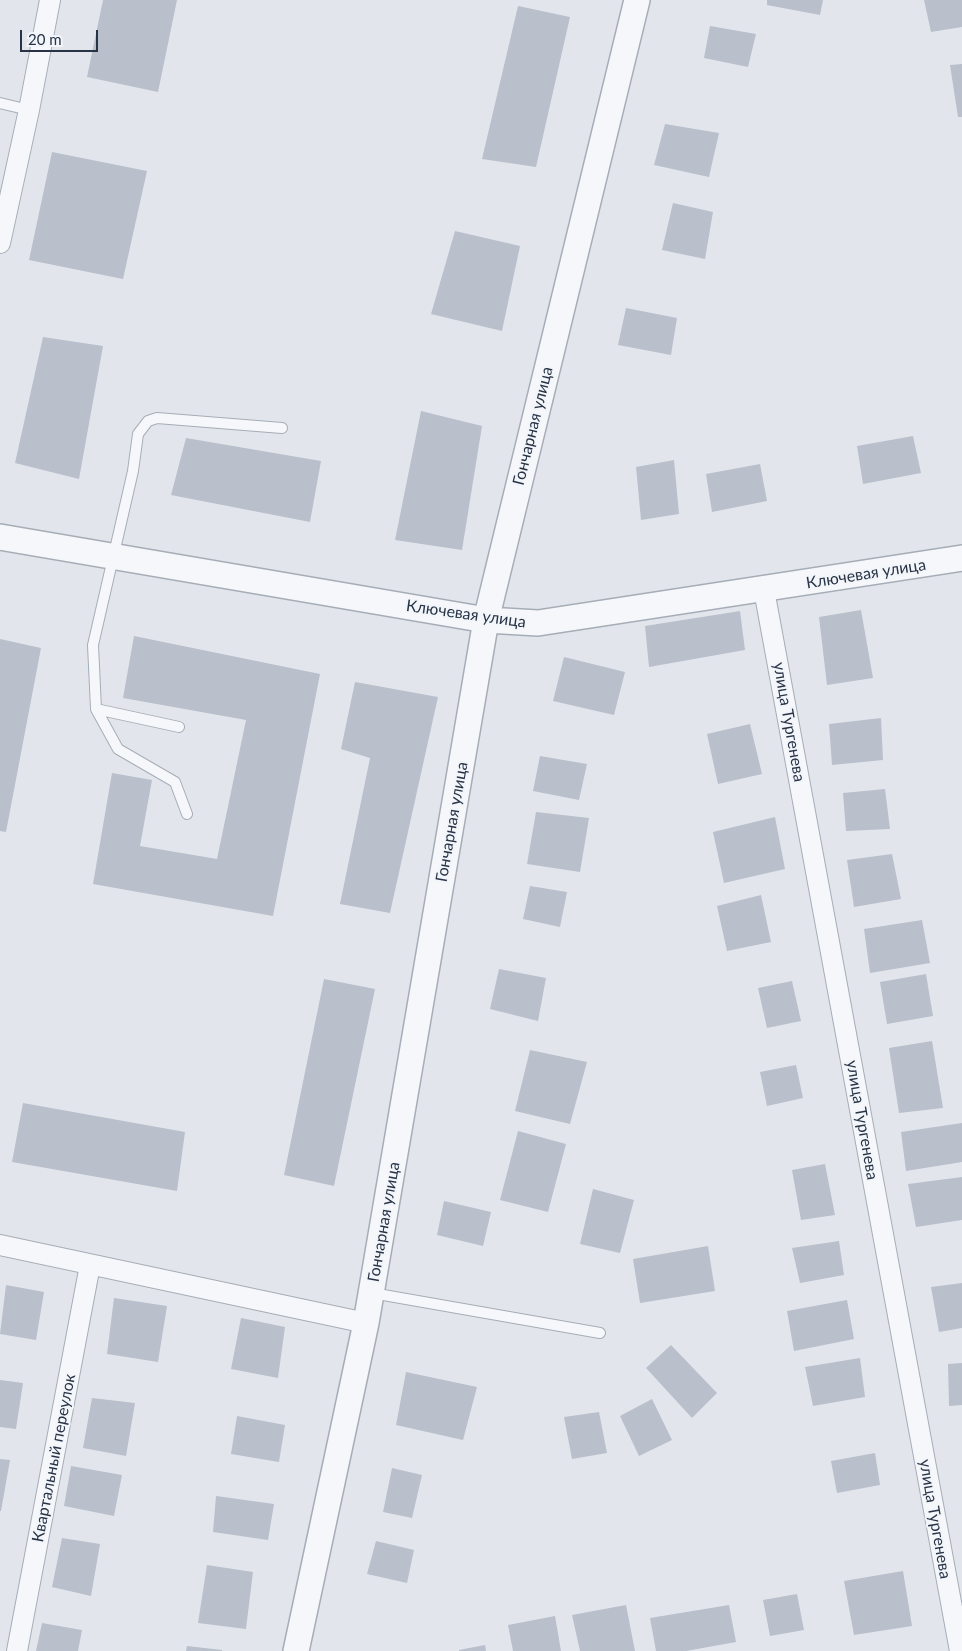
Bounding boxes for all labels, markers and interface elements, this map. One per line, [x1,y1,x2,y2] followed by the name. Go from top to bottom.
[22,20,100,52] scale bar
[28,30,62,48] text: 20 m
[509,365,557,487] street label: Гончарная улица
[805,555,927,593] street label: Ключевая улица
[405,596,527,632] street label: Ключевая улица
[769,661,809,783] street label: улица Тургенева
[432,760,472,884] street label: Гончарная улица
[842,1059,882,1181] street label: улица Тургенева
[364,1160,404,1284] street label: Гончарная улица
[28,1372,80,1544] street label: Квартальный переулок
[915,1458,955,1580] street label: улица Тургенева

